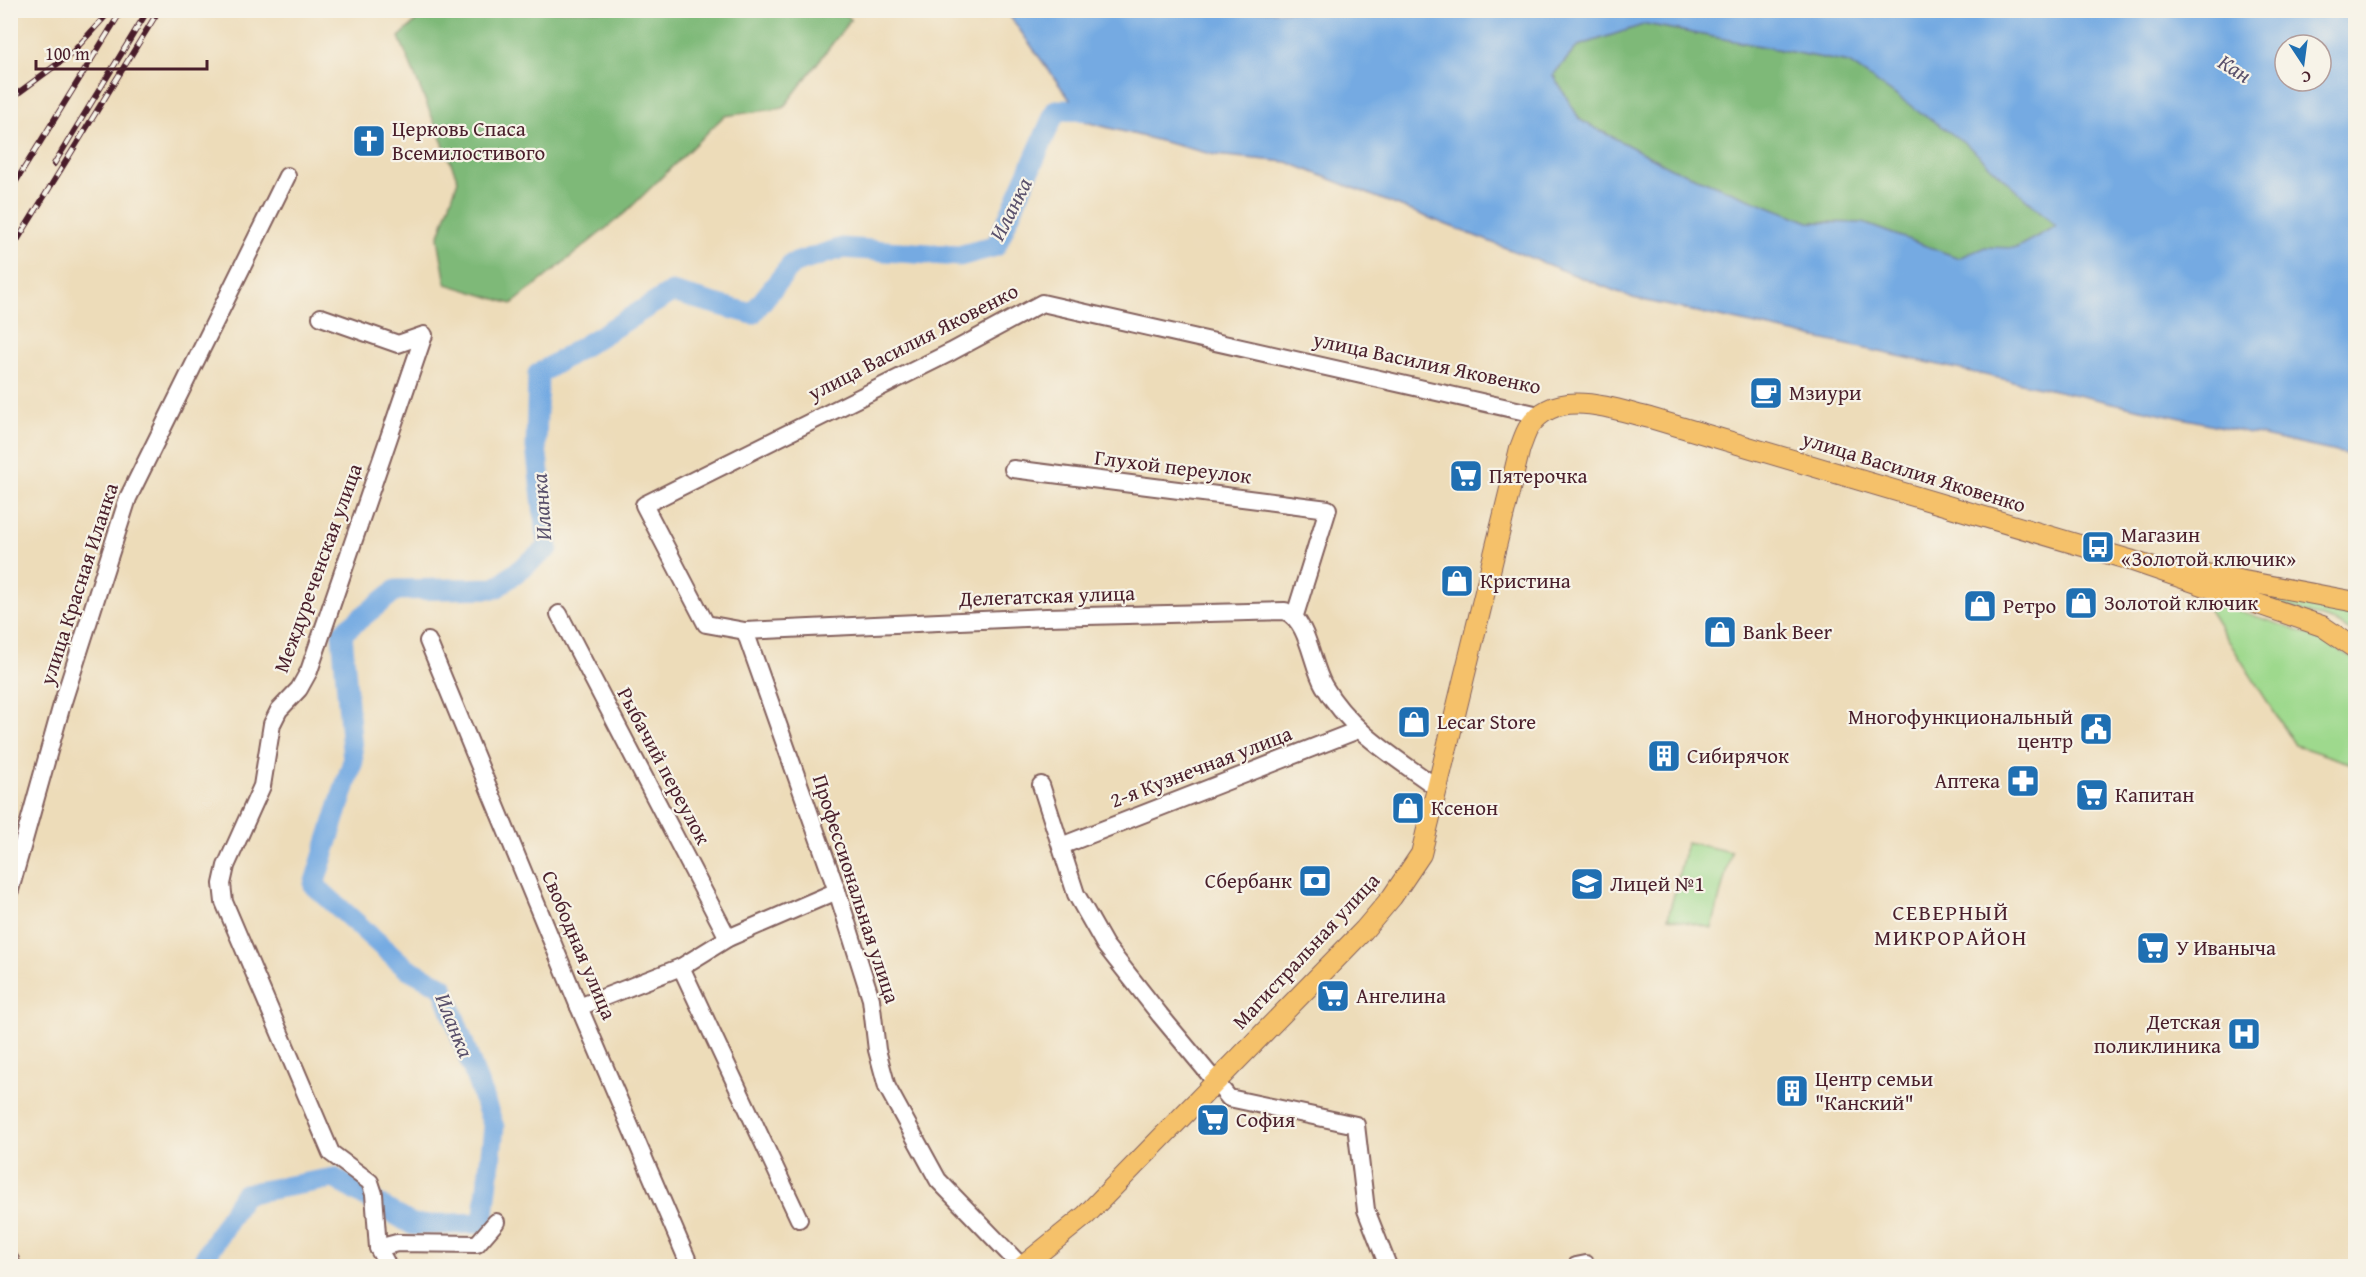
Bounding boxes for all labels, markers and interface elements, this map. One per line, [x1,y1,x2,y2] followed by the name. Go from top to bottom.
[36,33,207,71] scale bar
[2273,33,2333,93] north arrow
[45,40,90,67] text: 100 m
[2212,46,2258,90] water label: Кан
[2299,65,2313,90] text: С
[392,113,545,168] place label: Церковь Спаса Всемилостивого
[351,123,387,159] church icon: Церковь Спаса Всемилостивого
[981,172,1039,246] water label: Иланка
[801,275,1023,409] street label: улица Василия Яковенко
[1309,323,1544,402] street label: улица Василия Яковенко
[1748,375,1784,411] cafe icon: Мзиури
[1789,377,1862,408] place label: Мзиури
[1798,422,2030,520] street label: улица Василия Яковенко
[1093,442,1253,492] street label: Глухой переулок
[1448,458,1484,494] supermarket icon: Пятерочка
[265,459,370,677] street label: Междуреченская улица
[1489,460,1587,491] place label: Пятерочка
[523,472,559,542] water label: Иланка
[31,479,126,690] street label: улица Красная Иланка
[2121,519,2296,574] place label: Магазин «Золотой ключик»
[2080,529,2116,565] bus stop icon: Магазин «Золотой ключик»
[1439,563,1475,599] shop icon: Кристина
[1480,565,1571,596] place label: Кристина
[958,577,1135,614] street label: Делегатская улица
[2063,585,2099,621] shop icon: Золотой ключик
[2104,587,2258,618] place label: Золотой ключик
[1962,588,1998,624] shop icon: Ретро
[2003,590,2056,621] place label: Ретро
[1702,614,1738,650] shop icon: Bank Beer
[1743,616,1833,647] place label: Bank Beer
[610,681,719,850] street label: Рыбачий переулок
[1848,701,2073,756] place label: Многофункциональный центр
[1396,704,1432,740] shop icon: Lecar Store
[1437,706,1536,737] place label: Lecar Store
[2078,711,2114,747] public building icon: Многофункциональный центр
[1105,718,1296,816] street label: 2-я Кузнечная улица
[1646,738,1682,774] building icon: Сибирячок
[1687,740,1789,771] place label: Сибирячок
[2005,763,2041,799] pharmacy icon: Аптека
[1934,765,2000,796] place label: Аптека
[805,770,908,1007] street label: Профессиональная улица
[2074,777,2110,813] supermarket icon: Капитан
[2115,779,2195,810] place label: Капитан
[1390,790,1426,826] shop icon: Ксенон
[1431,792,1498,823] place label: Ксенон
[1297,863,1333,899] bank icon: Сбербанк
[534,865,625,1024] street label: Свободная улица
[1205,865,1292,896] place label: Сбербанк
[1225,865,1387,1036] street label: Магистральная улица
[1569,866,1605,902] school or university icon: Лицей №1
[1610,868,1705,899] place label: Лицей №1
[1874,896,2028,953] district label: СЕВЕРНЫЙ МИКРОРАЙОН
[2135,930,2171,966] supermarket icon: У Иваныча
[2176,932,2276,963] place label: У Иваныча
[1315,978,1351,1014] supermarket icon: Ангелина
[1356,980,1446,1011] place label: Ангелина
[428,988,482,1062] water label: Иланка
[2094,1006,2221,1061] place label: Детская поликлиника
[2226,1016,2262,1052] hospital icon: Детская поликлиника
[1815,1063,1933,1118] place label: Центр семьи "Канский"
[1774,1073,1810,1109] building icon: Центр семьи "Канский"
[1195,1102,1231,1138] supermarket icon: София
[1236,1104,1296,1135] place label: София

